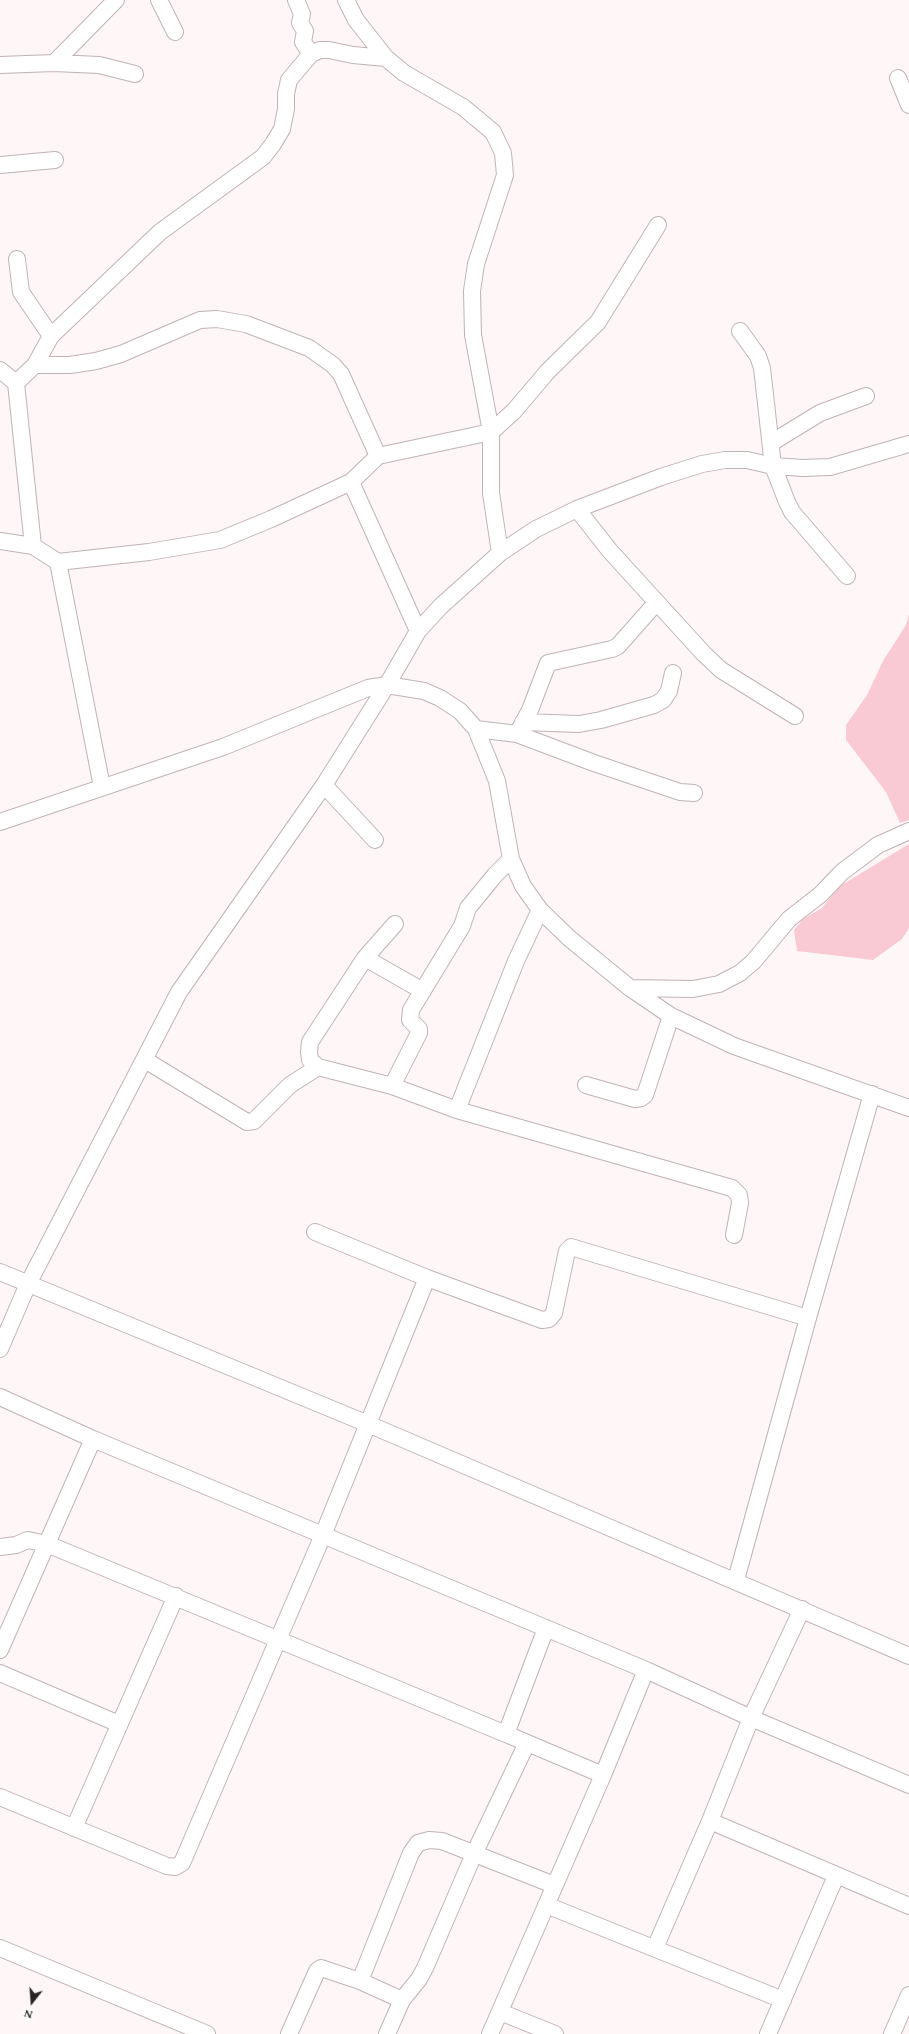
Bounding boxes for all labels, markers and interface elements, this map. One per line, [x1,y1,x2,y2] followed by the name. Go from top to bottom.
[12,1982,52,2022] north arrow
[22,2005,35,2023] text: N

